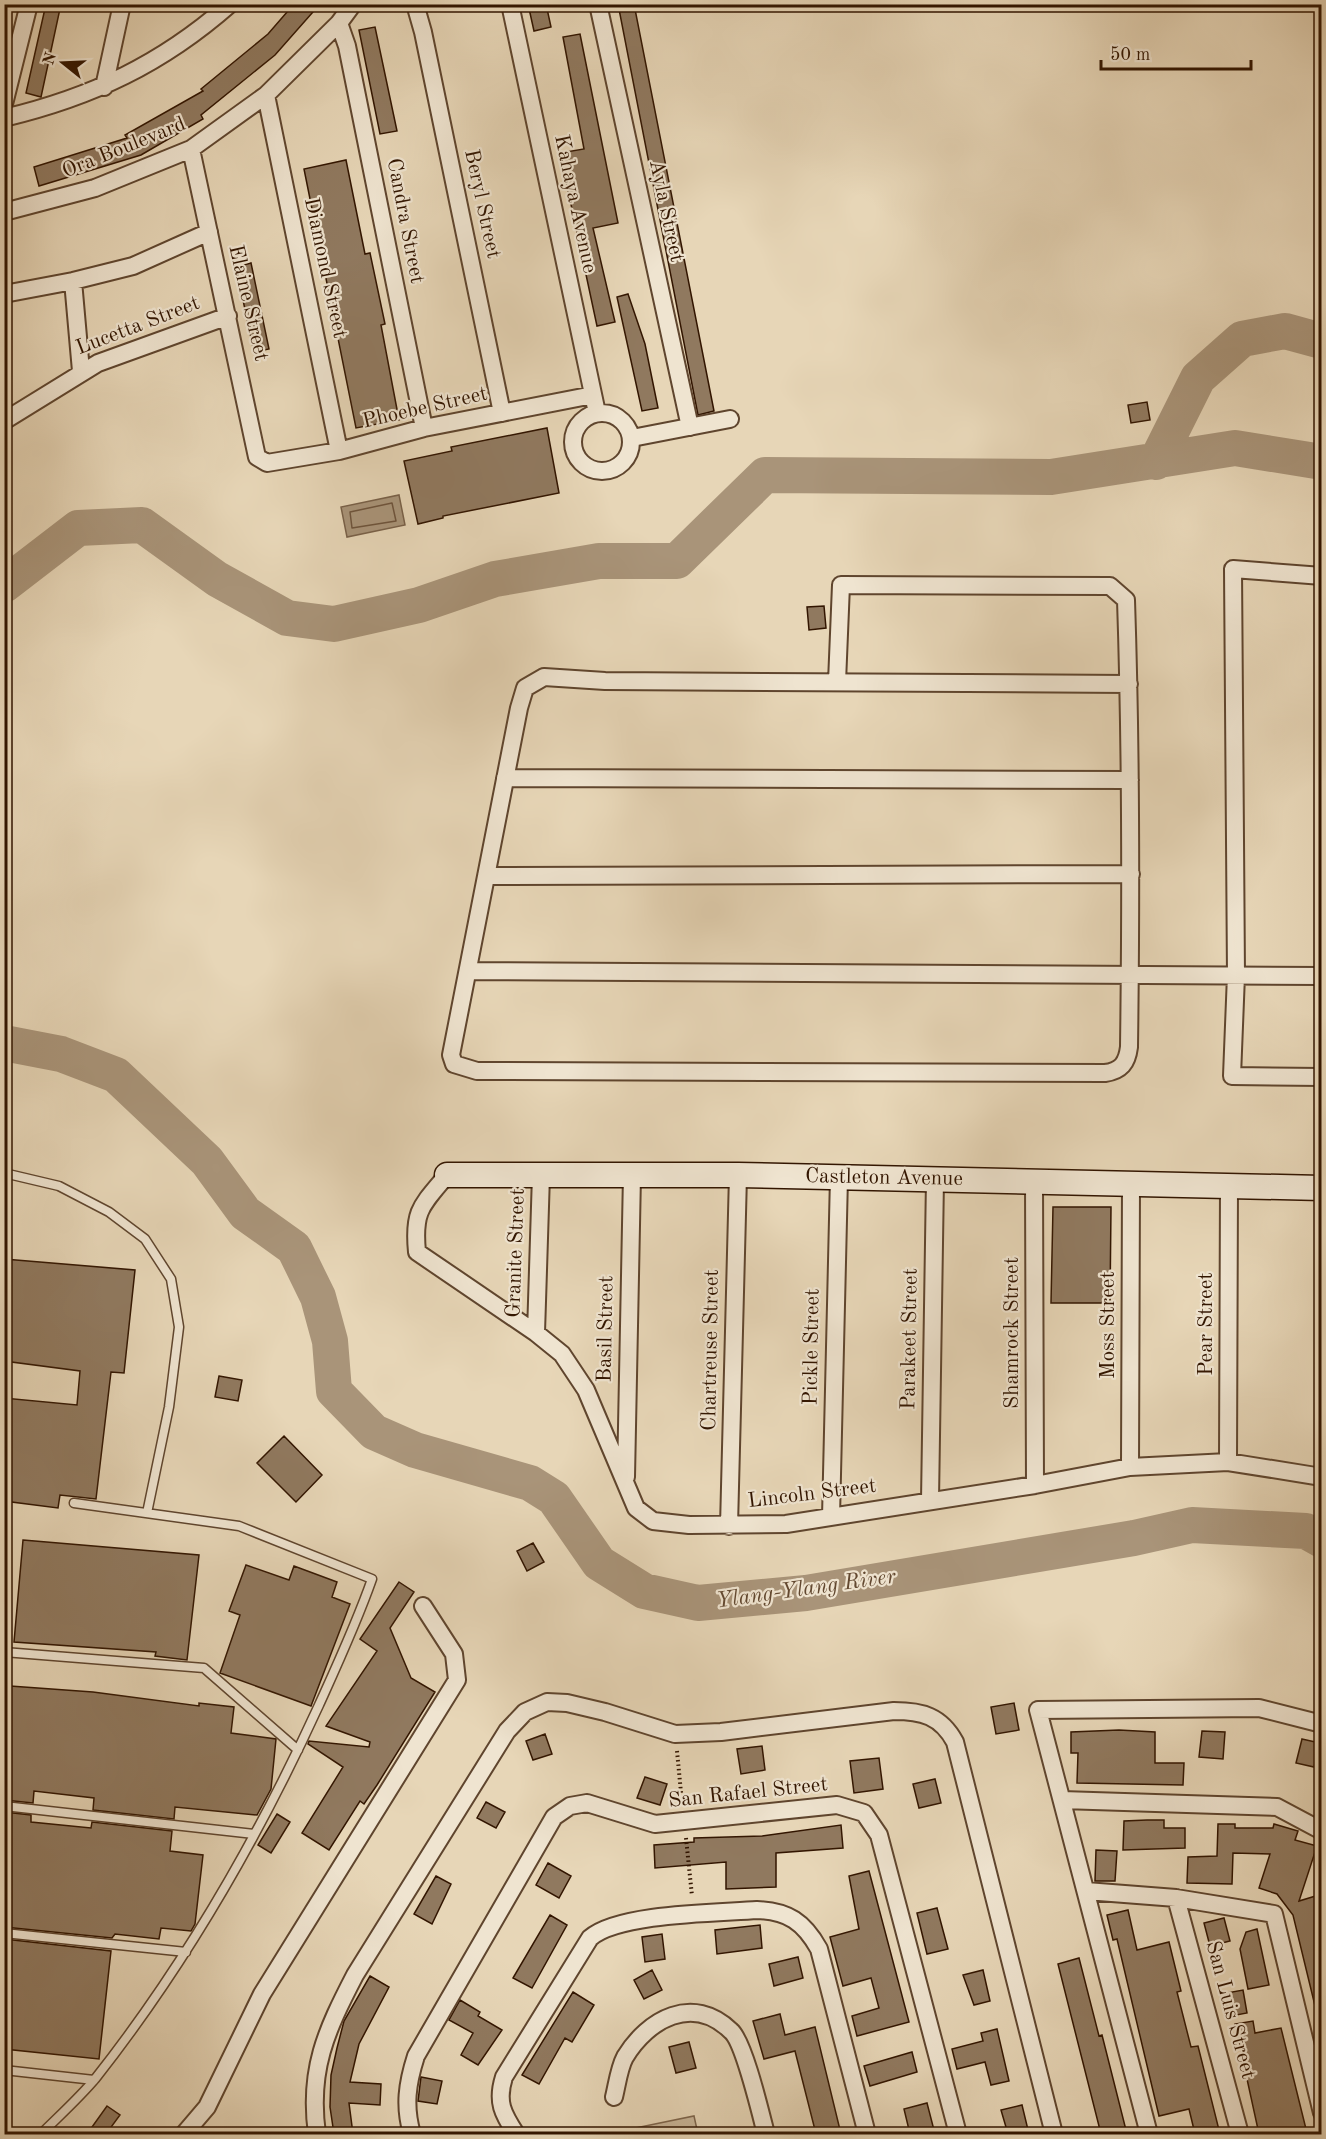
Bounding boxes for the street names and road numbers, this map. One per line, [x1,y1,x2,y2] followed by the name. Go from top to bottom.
[59,114,189,182] street label: Ora Boulevard
[550,133,600,275] street label: Kahaya Avenue
[460,147,504,261] street label: Beryl Street
[383,157,427,285] street label: Candra Street
[645,158,687,264] street label: Ayla Street
[300,196,350,340] street label: Diamond Street
[224,243,272,363] street label: Elaine Street
[73,293,203,359] street label: Lucetta Street
[360,383,490,433] street label: Phoebe Street
[805,1166,963,1190] street label: Castleton Avenue
[503,1188,529,1318] street label: Granite Street
[1002,1257,1023,1409] street label: Shamrock Street
[898,1268,922,1410] street label: Parakeet Street
[699,1269,723,1431] street label: Chartreuse Street
[1098,1271,1119,1379] street label: Moss Street
[1196,1272,1217,1376] street label: Pear Street
[595,1275,617,1383] street label: Basil Street
[800,1288,824,1406] street label: Pickle Street
[747,1476,877,1512] street label: Lincoln Street
[667,1774,829,1812] street label: San Rafael Street
[1201,1939,1259,2081] street label: San Luis Street

